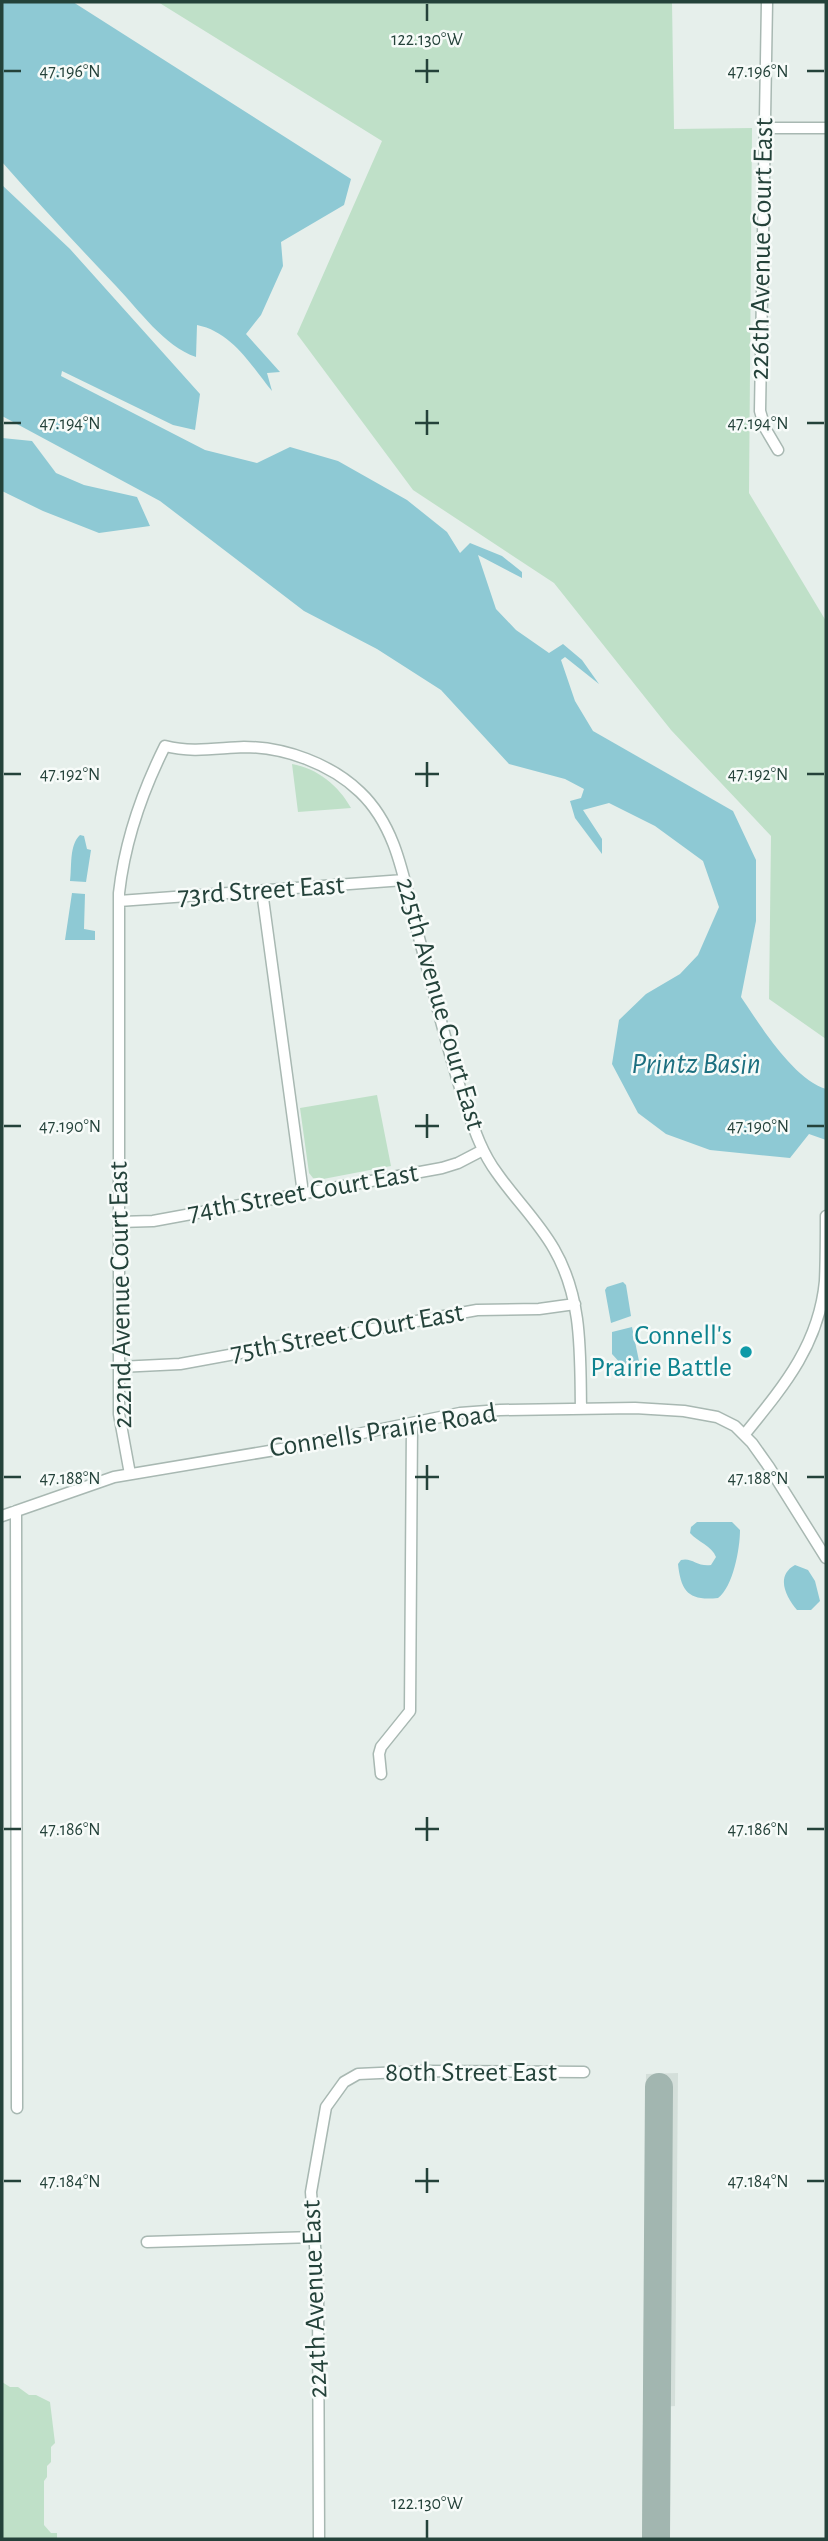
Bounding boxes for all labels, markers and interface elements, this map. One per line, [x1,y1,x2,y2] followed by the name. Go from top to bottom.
[391,31,463,49] text: 122.130°W
[40,63,100,81] text: 47.196°N
[728,63,788,81] text: 47.196°N
[746,117,778,380] street label: 226th Avenue Court East
[39,415,101,433] text: 47.194°N
[727,415,789,433] text: 47.194°N
[40,766,100,784] text: 47.192°N
[728,766,788,784] text: 47.192°N
[177,871,345,911] street label: 73rd Street East
[391,875,489,1133] street label: 225th Avenue Court East
[631,1049,761,1079] water label: Printz Basin
[39,1118,101,1136] text: 47.190°N
[727,1118,789,1136] text: 47.190°N
[186,1159,420,1227] street label: 74th Street Court East
[105,1161,137,1429] street label: 222nd Avenue Court East
[228,1299,466,1367] street label: 75th Street COurt East
[590,1322,732,1382] place label: Connell's Prairie Battle
[738,1344,754,1360] marker: Connell's Prairie Battle
[267,1399,499,1463] street label: Connells Prairie Road
[39,1470,101,1488] text: 47.188°N
[727,1470,789,1488] text: 47.188°N
[39,1821,101,1839] text: 47.186°N
[727,1821,789,1839] text: 47.186°N
[385,2059,557,2087] street label: 80th Street East
[39,2173,101,2191] text: 47.184°N
[727,2173,789,2191] text: 47.184°N
[298,2199,332,2399] street label: 224th Avenue East
[391,2495,463,2513] text: 122.130°W

